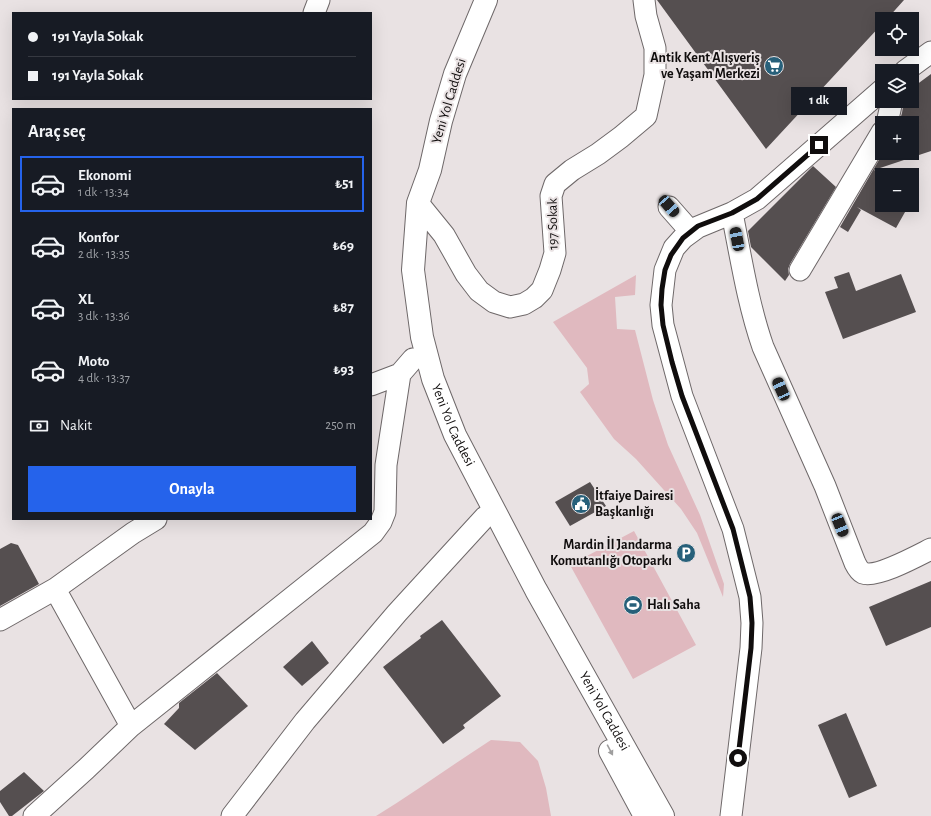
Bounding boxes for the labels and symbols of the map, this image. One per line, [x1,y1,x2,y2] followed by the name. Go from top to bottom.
[650,51,760,81] place label: Antik Kent Alışveriş ve Yaşam Merkezi
[763,55,785,77] supermarket icon: Antik Kent Alışveriş ve Yaşam Merkezi
[429,57,469,145] street label: Yeni Yol Caddesi
[791,87,847,115] callout: 1 dk
[810,136,828,154] route end
[657,193,681,219] car
[546,197,560,250] street label: 197 Sokak
[729,226,745,252] car
[771,376,791,402] car
[429,382,477,469] street label: Yeni Yol Caddesi
[595,487,673,519] place label: İtfaiye Dairesi Başkanlığı
[570,493,592,515] public building icon: İtfaiye Dairesi Başkanlığı
[830,512,850,538] car
[550,536,672,568] place label: Mardin İl Jandarma Komutanlığı Otoparkı
[675,542,697,564] parking icon: Mardin İl Jandarma Komutanlığı Otoparkı
[622,594,644,616] sports icon: Halı Saha
[647,598,701,612] place label: Halı Saha
[576,669,632,753] street label: Yeni Yol Caddesi
[606,745,613,756] one-way arrow
[729,749,747,767] route start

